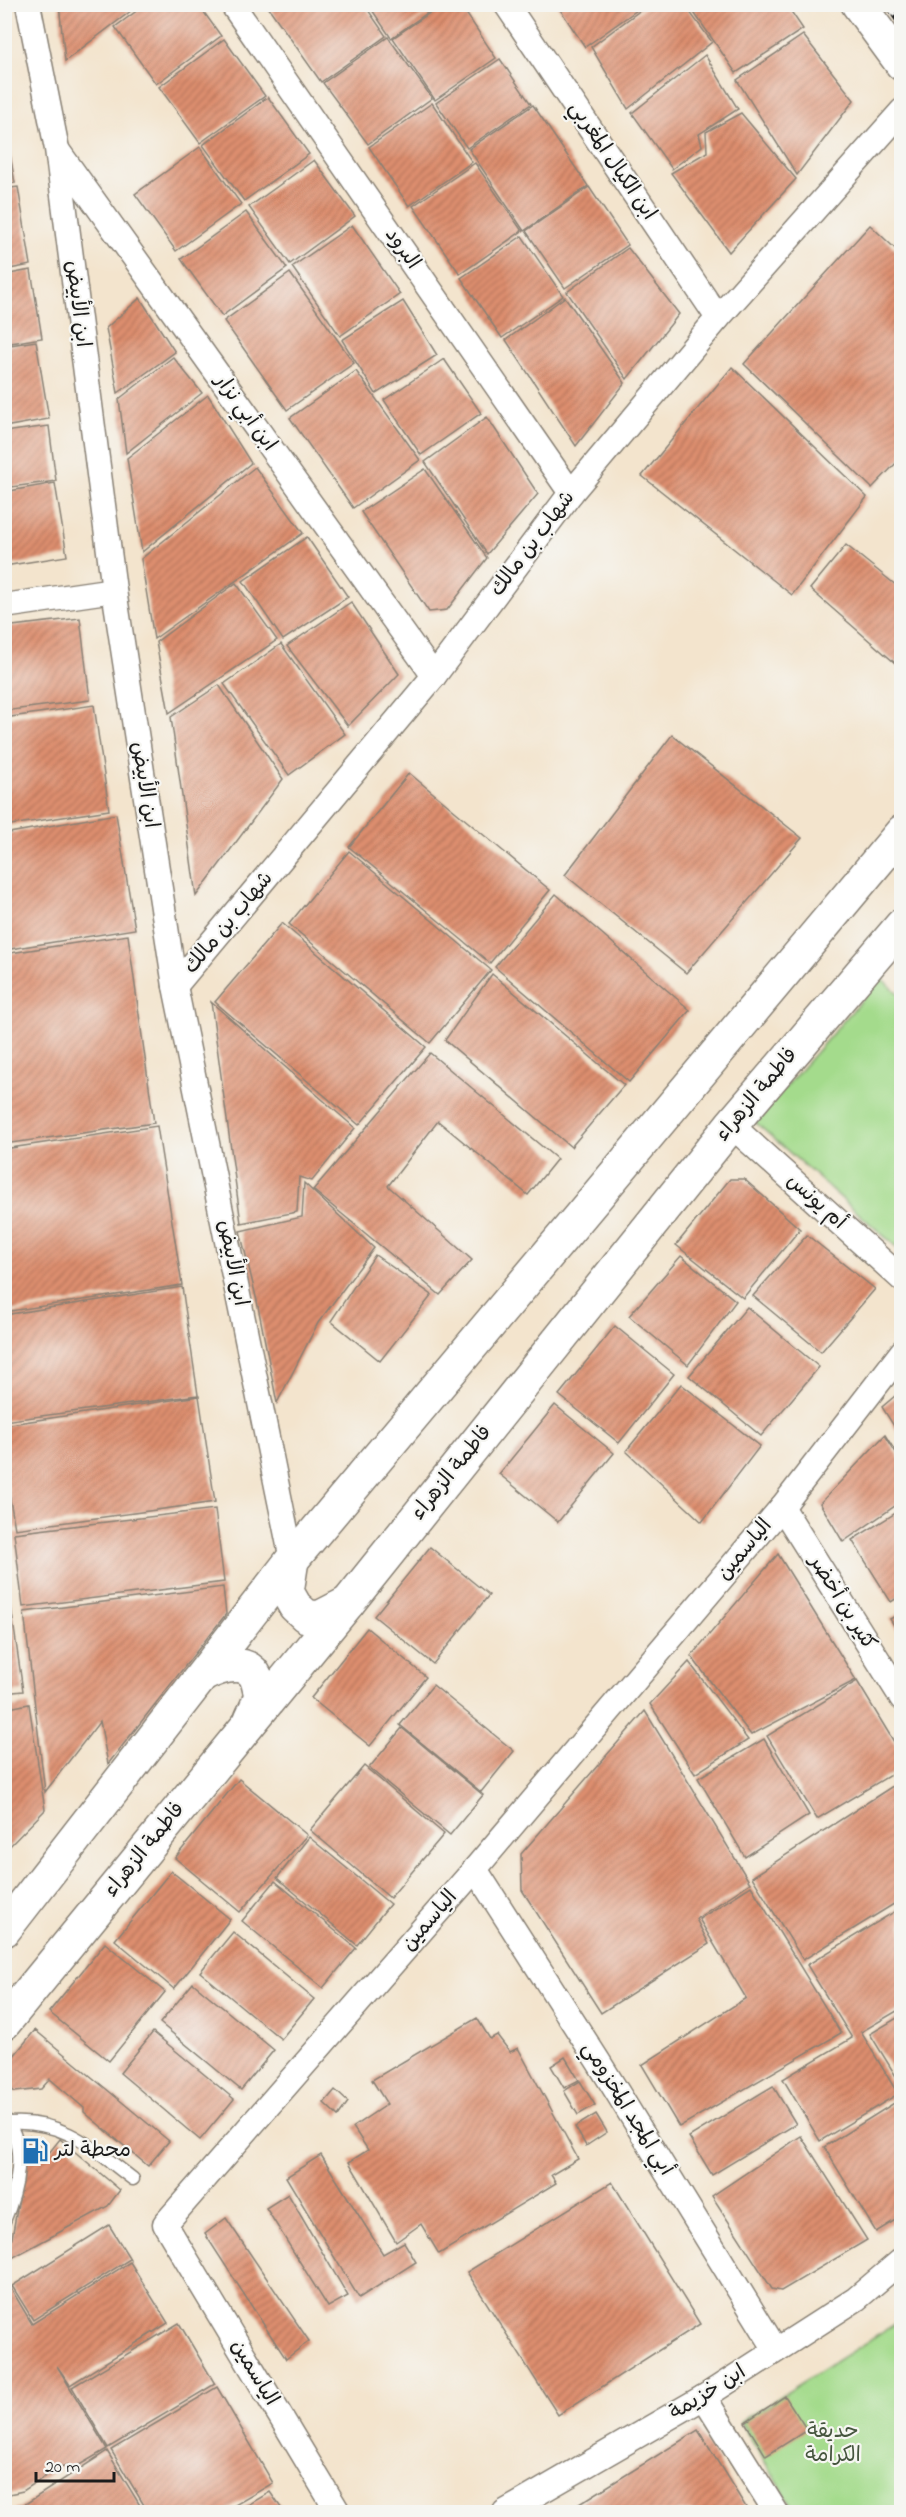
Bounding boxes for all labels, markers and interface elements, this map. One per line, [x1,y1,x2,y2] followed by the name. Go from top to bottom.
[559,95,663,228] street label: ابن الكيال المغربي
[377,222,427,276] street label: البرود
[57,259,98,349] street label: ابن الأبيض
[204,366,283,459] street label: ابن أبي نزار
[483,485,583,603] street label: شهاب بن مالك
[122,739,167,830] street label: ابن الأبيض
[177,865,281,981] street label: شهاب بن مالك
[709,1041,805,1149] street label: فاطمة الزهراء
[779,1167,853,1237] street label: أم يونس
[209,1217,256,1309] street label: ابن الأبيض
[404,1419,500,1527] street label: فاطمة الزهراء
[710,1512,780,1588] street label: الياسمين
[800,1548,883,1656] street label: كثير بن أخضر
[97,1796,193,1904] street label: فاطمة الزهراء
[395,1884,465,1958] street label: الياسمين
[572,2036,680,2183] street label: أبي المجد المخزومي
[20,2136,50,2166] fuel station icon: محطة لتر
[53,2136,131,2166] place label: محطة لتر
[222,2334,286,2412] street label: الياسمين
[664,2358,752,2428] street label: ابن خزيمة
[805,2417,861,2471] park label: حديقة الكرامة
[36,2445,114,2483] scale bar
[45,2455,80,2481] text: 20 m

